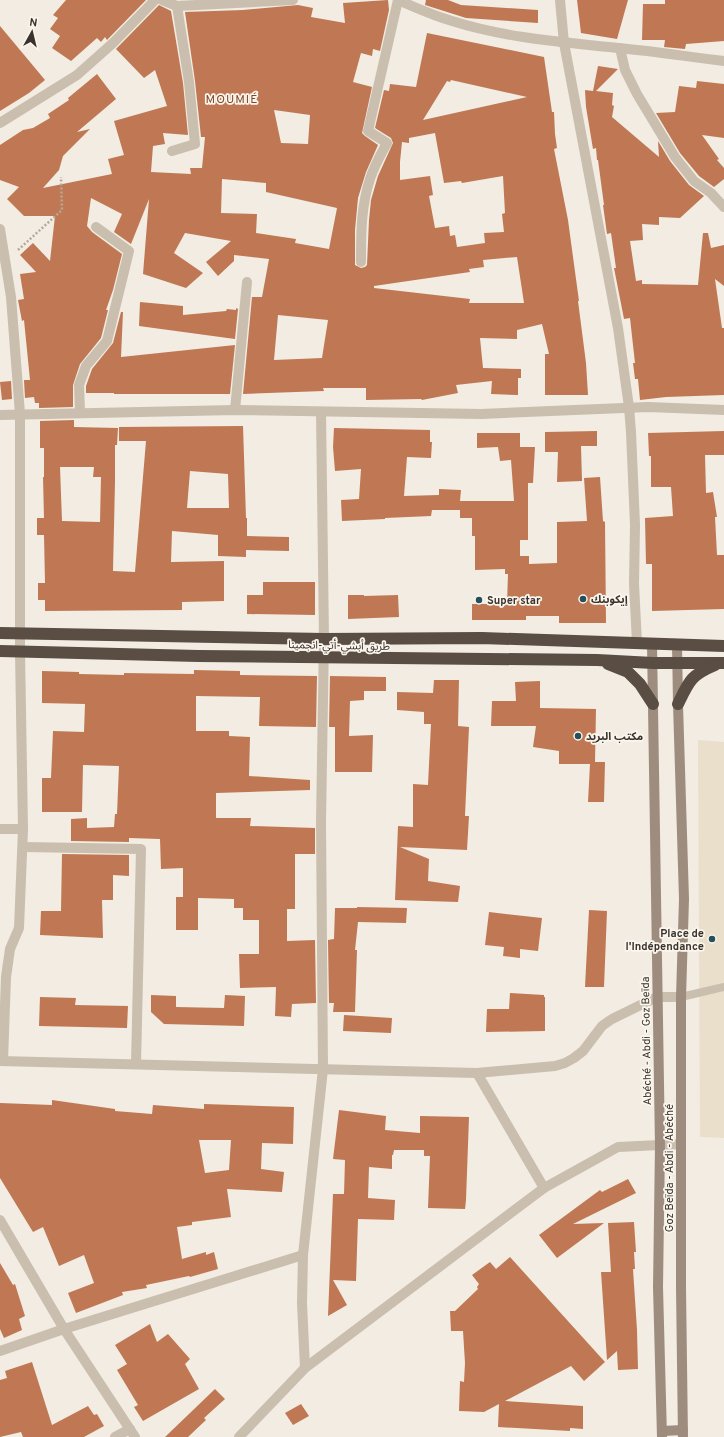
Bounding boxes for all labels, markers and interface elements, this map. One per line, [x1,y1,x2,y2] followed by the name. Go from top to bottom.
[12,12,52,52] north arrow
[28,16,38,31] text: N
[206,92,258,108] district label: MOUMIÉ
[591,593,628,607] place label: إيكوبنك
[487,594,541,608] place label: Super star
[578,594,588,604] marker: إيكوبنك
[474,595,484,605] marker: Super star
[288,638,390,655] street label: طريق أبشي-أتي-انجمينا
[586,730,643,744] place label: مكتب البريد
[573,731,583,741] marker: مكتب البريد
[626,927,704,954] place label: Place de l'Indépendance
[707,934,717,944] marker: Place de l'Indépendance
[639,976,655,1105] street label: Abéché - Abdi - Goz Beïda
[663,1104,677,1232] street label: Goz Beïda - Abdi - Abéché

